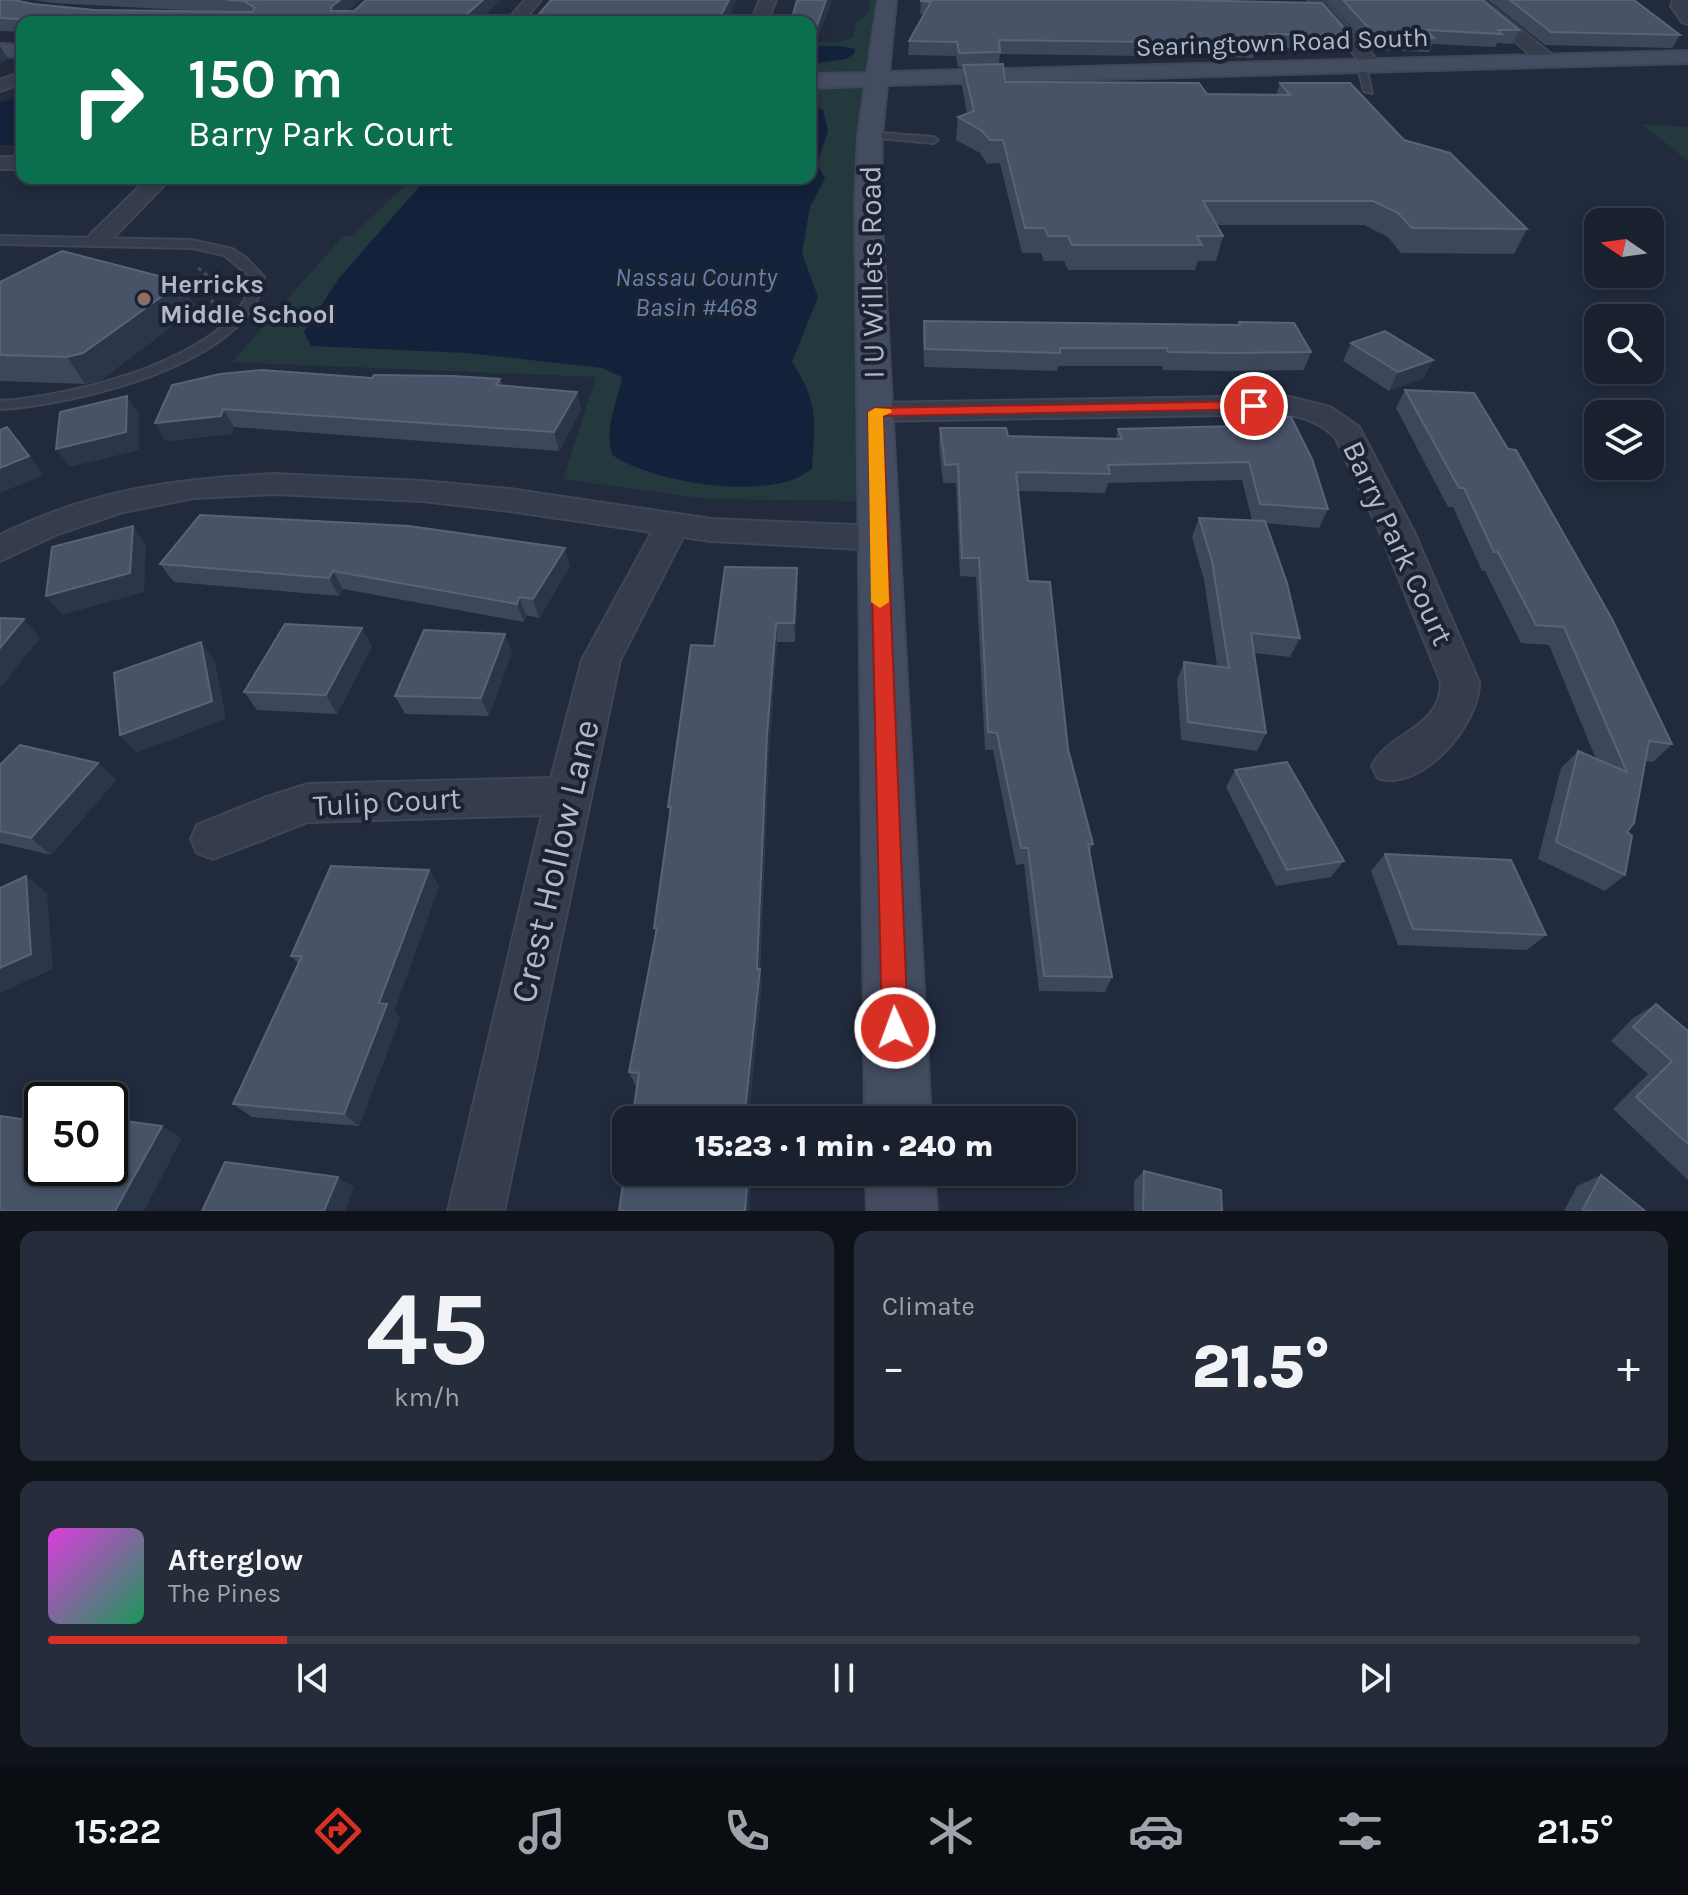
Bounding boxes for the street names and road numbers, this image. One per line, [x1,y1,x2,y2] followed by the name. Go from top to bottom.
[1135,22,1429,63] street label: Searingtown Road South
[852,165,892,379] street label: I U Willets Road
[1335,435,1461,651] street label: Barry Park Court
[502,715,608,1007] street label: Crest Hollow Lane
[312,780,462,824] street label: Tulip Court

